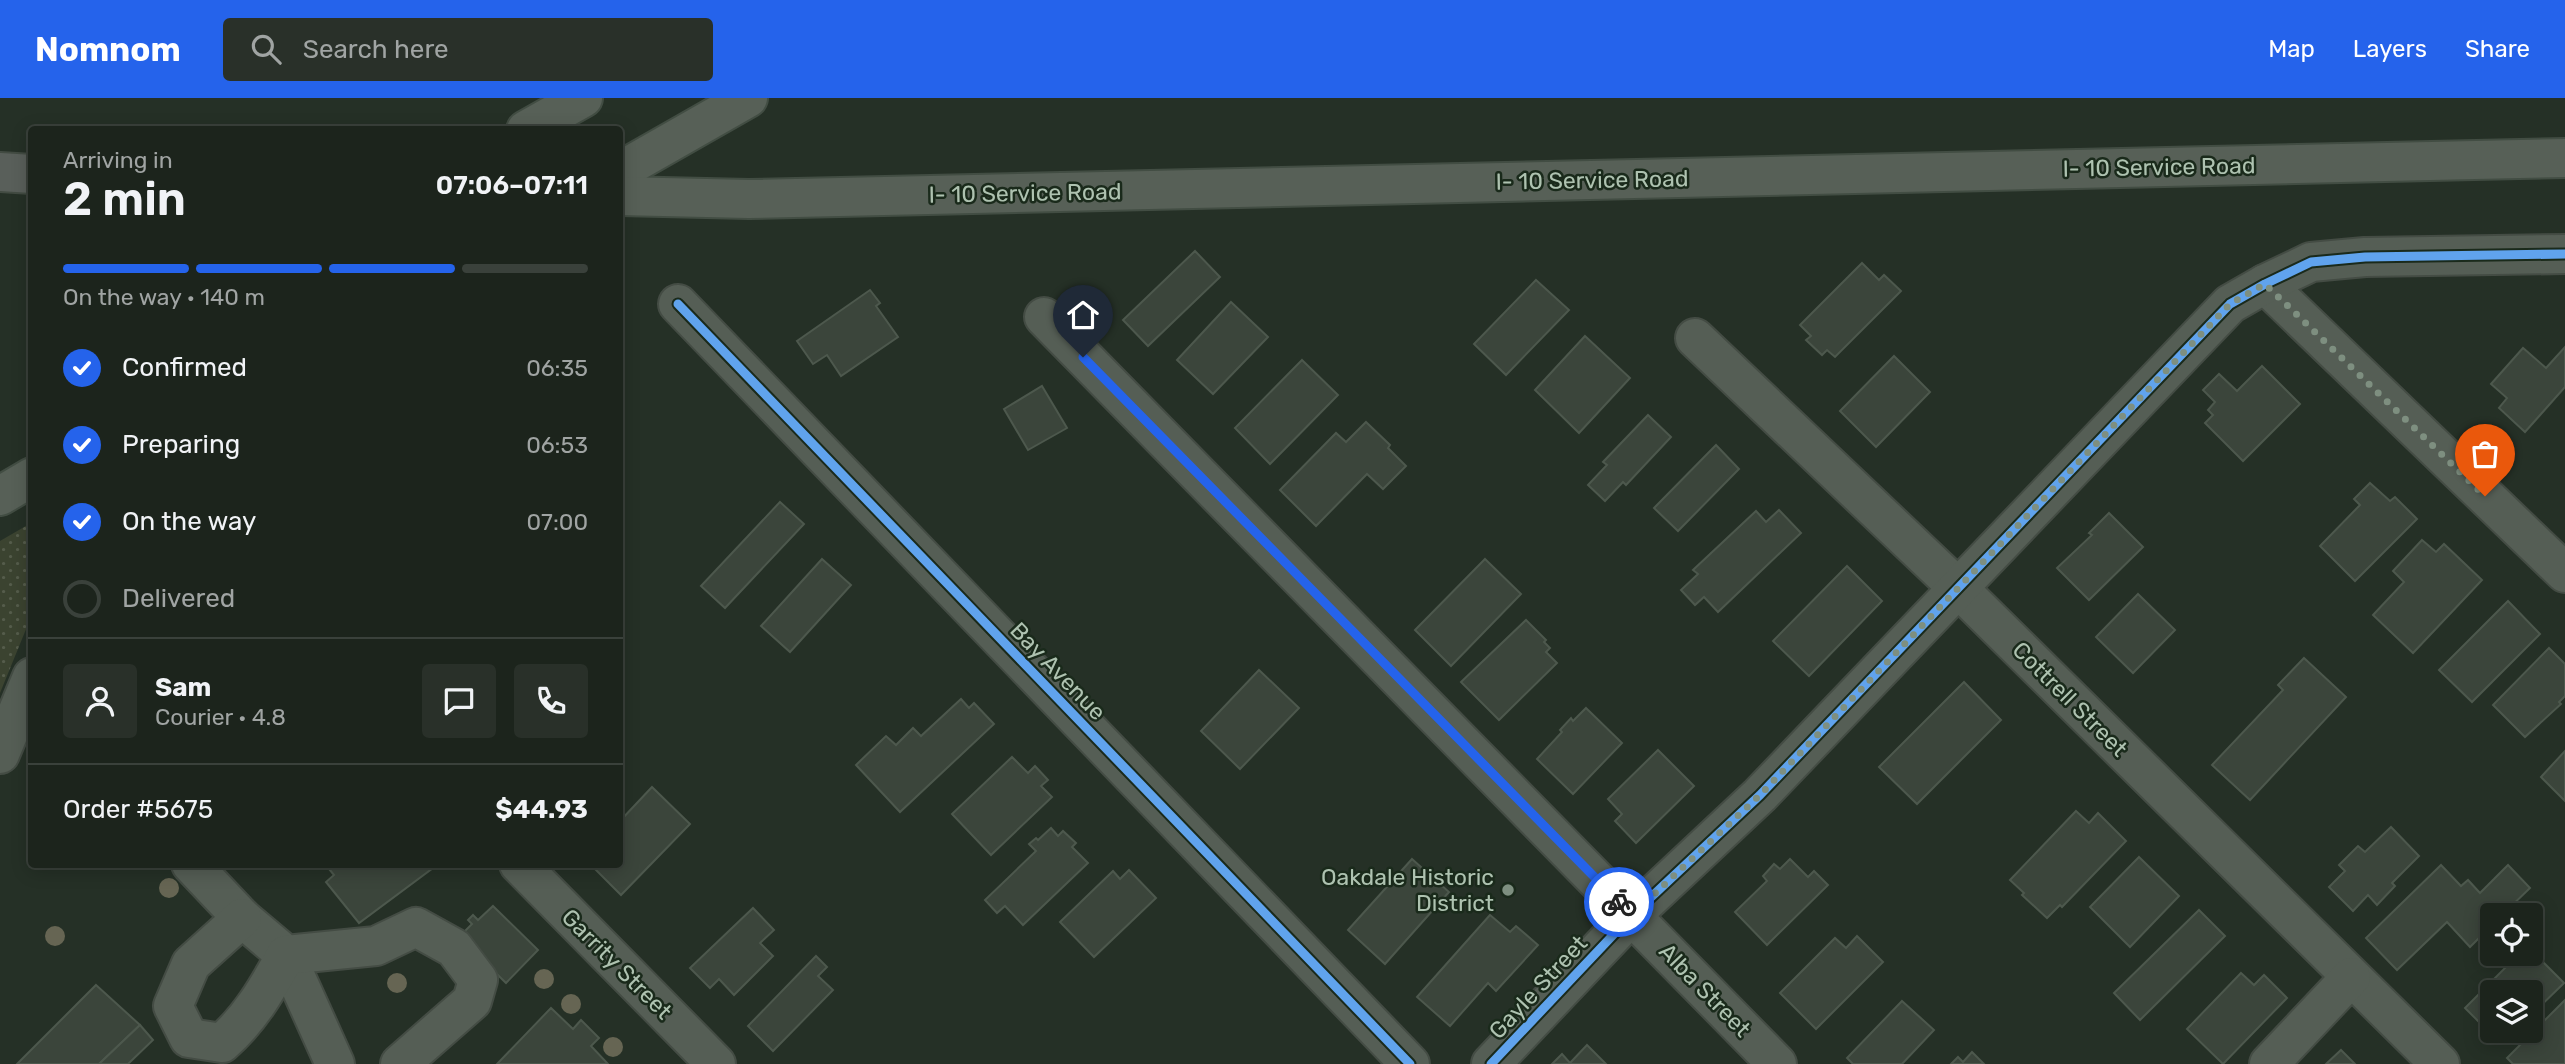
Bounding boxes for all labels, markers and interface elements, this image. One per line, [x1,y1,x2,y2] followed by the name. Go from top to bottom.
[223,18,713,81] search box
[35,30,181,69] text: Nomnom
[247,30,285,68] icon: search
[303,34,449,65] text: Search here
[2268,35,2315,63] text: Map
[2353,35,2427,63] text: Layers
[2465,35,2530,63] text: Share
[63,146,173,174] text: Arriving in
[2062,151,2256,183] street label: I- 10 Service Road
[1495,164,1689,196] street label: I- 10 Service Road
[436,170,588,201] text: 07:06–07:11
[63,172,186,227] text: 2 min
[928,177,1122,209] street label: I- 10 Service Road
[63,283,265,311] text: On the way · 140 m
[1053,285,1113,357] pin
[1064,296,1102,334] icon: home
[63,349,101,387] icon: check
[122,352,247,383] text: Confirmed
[526,354,588,382] text: 06:35
[2455,424,2515,496] pin
[63,426,101,464] icon: check
[122,429,240,460] text: Preparing
[526,431,588,459] text: 06:53
[2466,435,2504,473] icon: bag
[63,503,101,541] icon: check
[122,506,256,537] text: On the way
[526,508,588,536] text: 07:00
[122,583,235,614] text: Delivered
[1004,616,1112,726] street label: Bay Avenue
[2007,636,2133,762] street label: Cottrell Street
[63,664,137,738] button: person
[422,664,496,738] button: chat
[514,664,588,738] button: phone
[155,672,211,703] text: Sam
[155,703,286,731] text: Courier · 4.8
[63,794,213,825] text: Order #5675
[495,794,588,825] text: $44.93
[1321,863,1494,917] place label: Oakdale Historic District
[1584,867,1654,937] courier
[1500,882,1516,898] marker: Oakdale Historic District
[1600,883,1638,921] icon: bike
[556,903,678,1025] street label: Garrity Street
[2480,903,2543,1043] map controls
[2480,903,2543,966] button: locate
[1483,929,1593,1045] street label: Gayle Street
[1653,937,1757,1043] street label: Alba Street
[2480,980,2543,1043] button: layers

